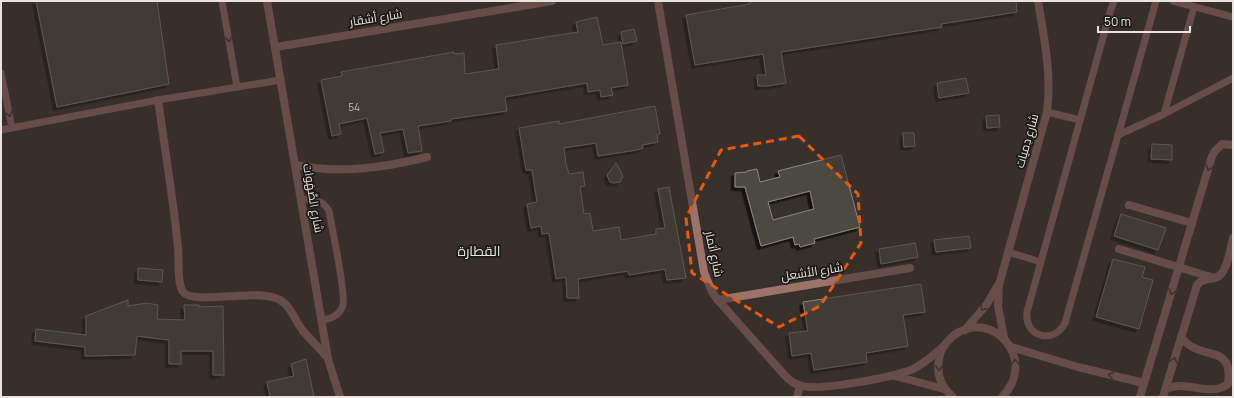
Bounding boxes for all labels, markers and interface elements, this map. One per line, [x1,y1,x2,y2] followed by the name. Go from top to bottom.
[347,5,404,30] street label: شارع أشقار
[1098,8,1190,34] scale bar
[1104,13,1131,30] text: 50 m
[224,36,233,43] one-way arrow
[348,100,360,114] house number: 54
[5,111,13,117] one-way arrow
[1011,112,1042,170] street label: شارع دِميات
[299,162,328,234] street label: شارع الصَّهَوات
[1205,164,1214,171] one-way arrow
[701,228,728,279] street label: شارع أتمار
[457,241,501,260] district label: القطارة
[780,258,844,285] street label: شارع الأشعل
[1168,289,1177,296] one-way arrow
[981,304,988,311] one-way arrow
[1169,356,1178,363] one-way arrow
[1011,359,1020,366] one-way arrow
[935,365,943,371] one-way arrow
[1108,372,1114,380] one-way arrow

